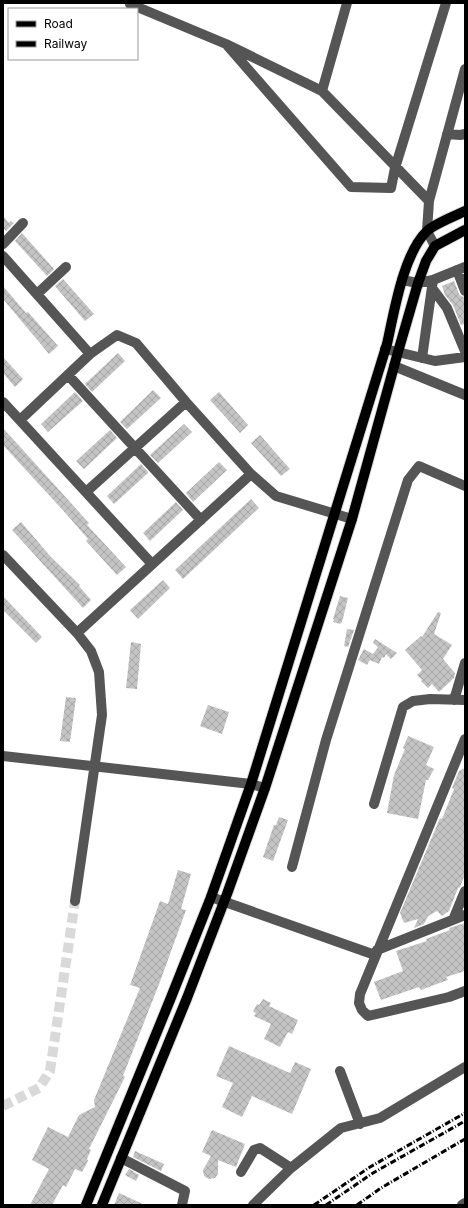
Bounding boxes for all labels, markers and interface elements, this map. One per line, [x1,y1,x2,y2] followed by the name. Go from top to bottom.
[8,8,138,60] legend
[44,16,73,31] text: Road
[44,36,88,51] text: Railway

